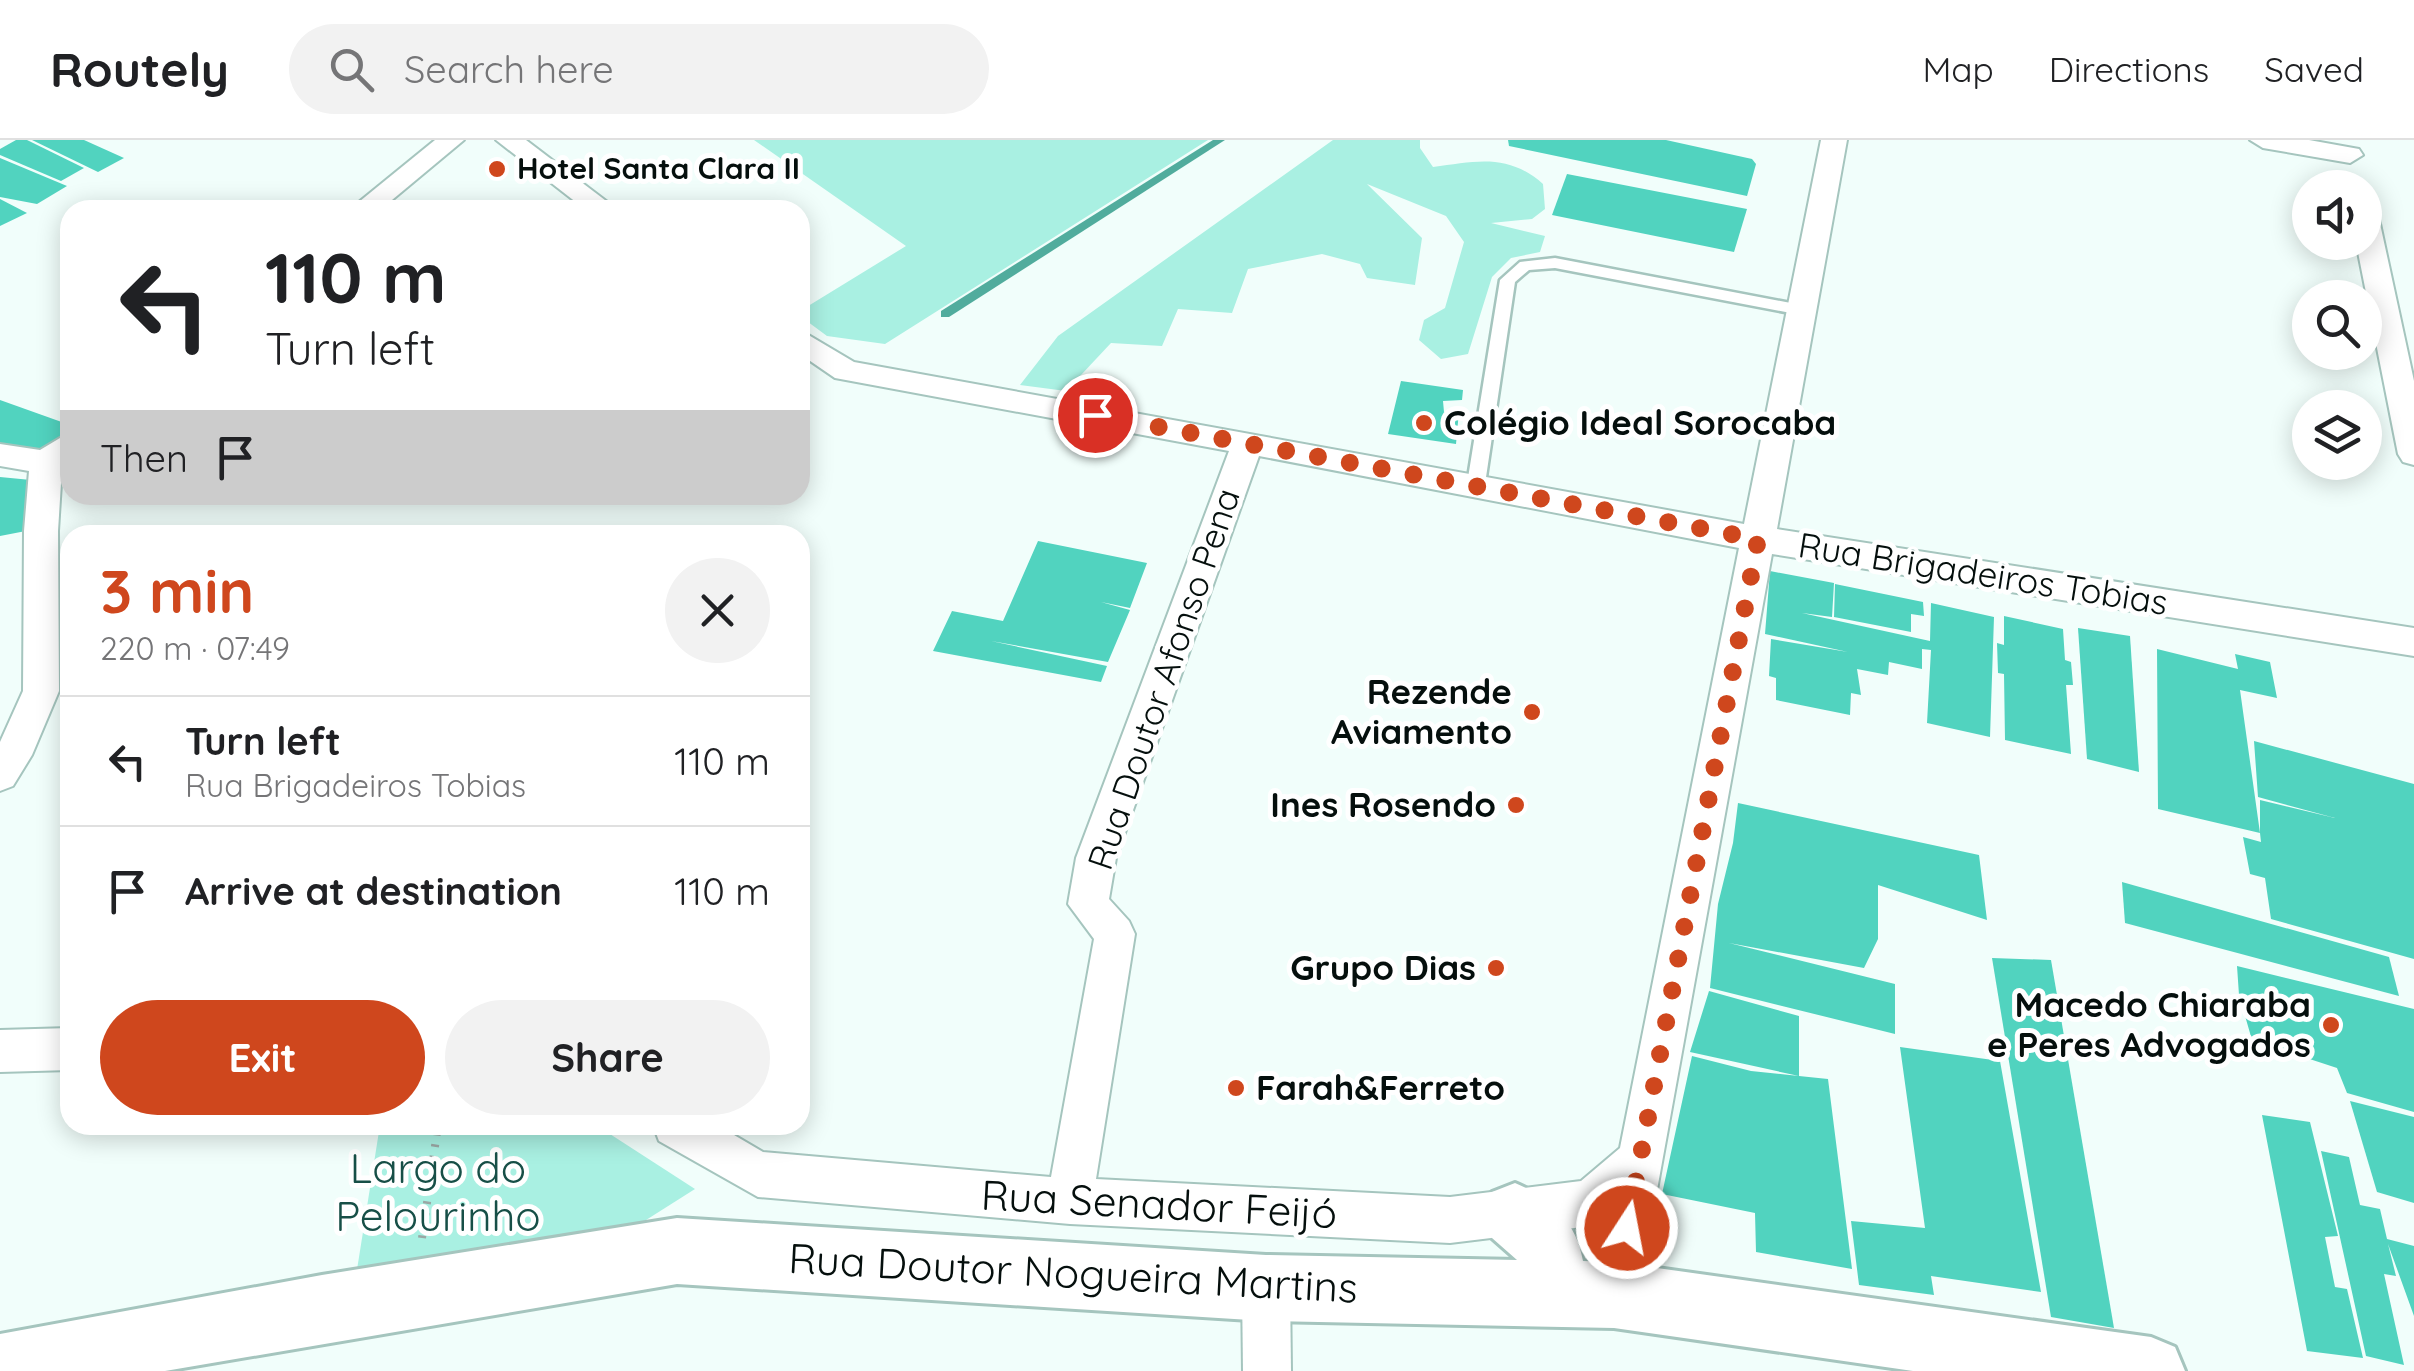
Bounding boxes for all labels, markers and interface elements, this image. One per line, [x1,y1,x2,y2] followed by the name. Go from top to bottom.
[289,24,989,114] search box
[50,39,229,99] text: Routely
[324,42,379,97] icon: search
[404,45,614,93] text: Search here
[1922,47,1994,91] text: Map
[2049,47,2209,91] text: Directions
[2264,47,2364,91] text: Saved
[517,149,800,187] place label: Hotel Santa Clara II
[486,158,508,180] marker: Hotel Santa Clara II
[2292,170,2382,480] map controls
[2292,170,2382,260] button: sound
[265,233,447,321] text: 110 m
[100,240,230,370] icon: left
[2292,280,2382,370] button: search
[265,320,435,376] text: Turn left
[1053,373,1138,458] pin
[1068,388,1123,443] icon: arrive
[2292,390,2382,480] button: layers
[1444,400,1836,444] place label: Colégio Ideal Sorocaba
[1413,412,1435,434] marker: Colégio Ideal Sorocaba
[208,430,263,485] icon: arrive
[100,434,188,482] text: Then
[1077,482,1249,875] street label: Rua Doutor Afonso Pena
[1795,522,2171,624] street label: Rua Brigadeiros Tobias
[100,553,254,628] text: 3 min
[665,558,770,663] button: close
[100,628,290,668] text: 220 m · 07:49
[1331,669,1512,753] place label: Rezende Aviamento
[1521,701,1543,723] marker: Rezende Aviamento
[185,717,341,765] text: Turn left
[100,734,155,789] icon: left
[674,737,770,785] text: 110 m
[185,765,526,805] text: Rua Brigadeiros Tobias
[1270,782,1496,826] place label: Ines Rosendo
[1505,794,1527,816] marker: Ines Rosendo
[100,864,155,919] icon: arrive
[185,867,562,915] text: Arrive at destination
[674,867,770,915] text: 110 m
[1290,945,1476,989] place label: Grupo Dias
[1485,957,1507,979] marker: Grupo Dias
[1987,982,2311,1066] place label: Macedo Chiaraba e Peres Advogados
[100,1000,425,1115] button: Exit
[445,1000,770,1115] button: Share
[2320,1014,2342,1036] marker: Macedo Chiaraba e Peres Advogados
[1256,1065,1505,1109] place label: Farah&Ferreto
[1225,1077,1247,1099] marker: Farah&Ferreto
[335,1141,541,1242] park label: Largo do Pelourinho
[980,1168,1338,1239] street label: Rua Senador Feijó
[1575,1176,1679,1280] position arrow
[787,1231,1359,1314] street label: Rua Doutor Nogueira Martins

